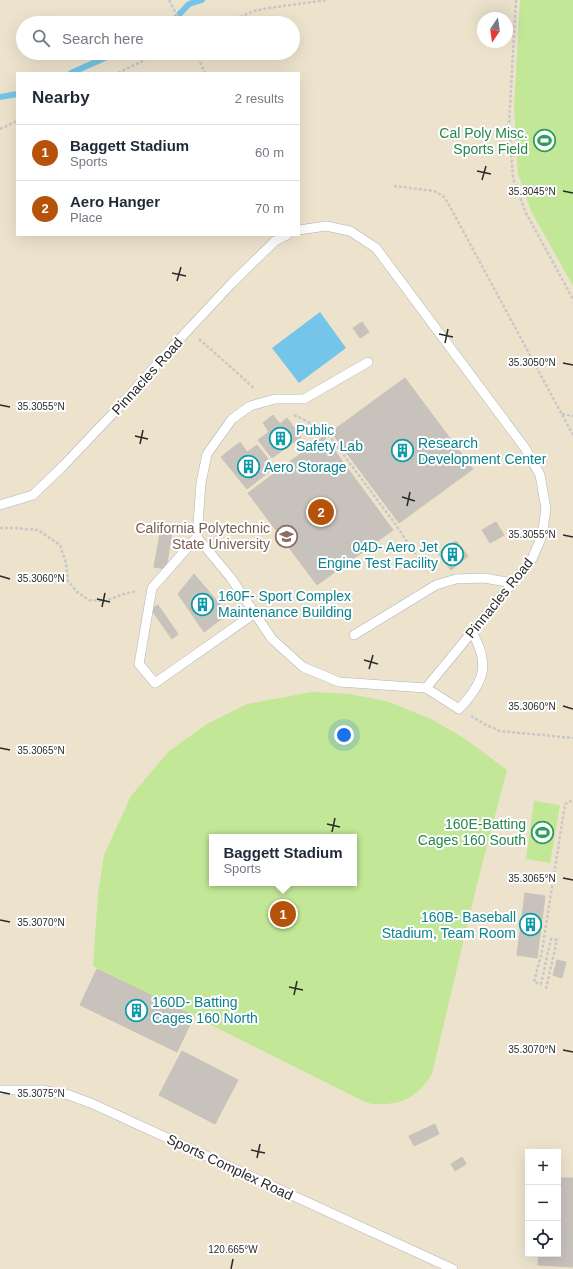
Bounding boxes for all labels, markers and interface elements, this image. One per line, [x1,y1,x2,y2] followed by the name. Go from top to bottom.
[477,12,513,48] north arrow
[16,16,300,60] search box
[30,27,52,49] icon: search
[62,30,144,47] text: Search here
[32,88,90,107] text: Nearby
[235,91,284,106] text: 2 results
[439,125,528,157] place label: Cal Poly Misc. Sports Field
[531,128,557,154] sports icon: Cal Poly Misc. Sports Field
[70,137,189,154] text: Baggett Stadium
[41,145,49,160] text: 1
[255,145,284,160] text: 60 m
[70,154,108,169] text: Sports
[508,186,556,197] text: 35.3045°N
[70,193,160,210] text: Aero Hanger
[41,201,49,216] text: 2
[255,201,284,216] text: 70 m
[70,210,103,225] text: Place
[108,334,186,418] street label: Pinnacles Road
[508,357,556,368] text: 35.3050°N
[17,401,65,412] text: 35.3055°N
[296,422,363,454] place label: Public Safety Lab
[267,425,293,451] building icon: Public Safety Lab
[418,435,547,467] place label: Research Development Center
[389,438,415,464] building icon: Research Development Center
[235,454,261,480] building icon: Aero Storage
[264,459,347,475] place label: Aero Storage
[308,497,334,527] pin: 2
[135,520,270,552] place label: California Polytechnic State University
[273,523,299,549] school or university icon: California Polytechnic State University
[508,529,556,540] text: 35.3055°N
[318,539,438,571] place label: 04D- Aero Jet Engine Test Facility
[440,542,466,568] building icon: 04D- Aero Jet Engine Test Facility
[462,555,536,641] street label: Pinnacles Road
[17,573,65,584] text: 35.3060°N
[218,588,352,620] place label: 160F- Sport Complex Maintenance Building
[189,591,215,617] building icon: 160F- Sport Complex Maintenance Building
[508,701,556,712] text: 35.3060°N
[334,725,354,745] your location
[17,745,65,756] text: 35.3065°N
[418,816,526,848] place label: 160E-Batting Cages 160 South
[529,819,555,845] sports icon: 160E-Batting Cages 160 South
[209,834,357,886] popup
[223,844,343,861] text: Baggett Stadium
[223,861,261,876] text: Sports
[508,873,556,884] text: 35.3065°N
[270,899,296,929] pin: 1
[382,909,516,941] place label: 160B- Baseball Stadium, Team Room
[518,912,544,938] building icon: 160B- Baseball Stadium, Team Room
[17,917,65,928] text: 35.3070°N
[152,994,258,1026] place label: 160D- Batting Cages 160 North
[124,997,150,1023] building icon: 160D- Batting Cages 160 North
[508,1044,556,1055] text: 35.3070°N
[17,1088,65,1099] text: 35.3075°N
[165,1131,295,1203] street label: Sports Complex Road
[525,1149,561,1257] map controls
[525,1149,561,1185] button: +
[525,1185,561,1221] button: −
[525,1221,561,1257] button: locate
[208,1244,258,1255] text: 120.665°W

